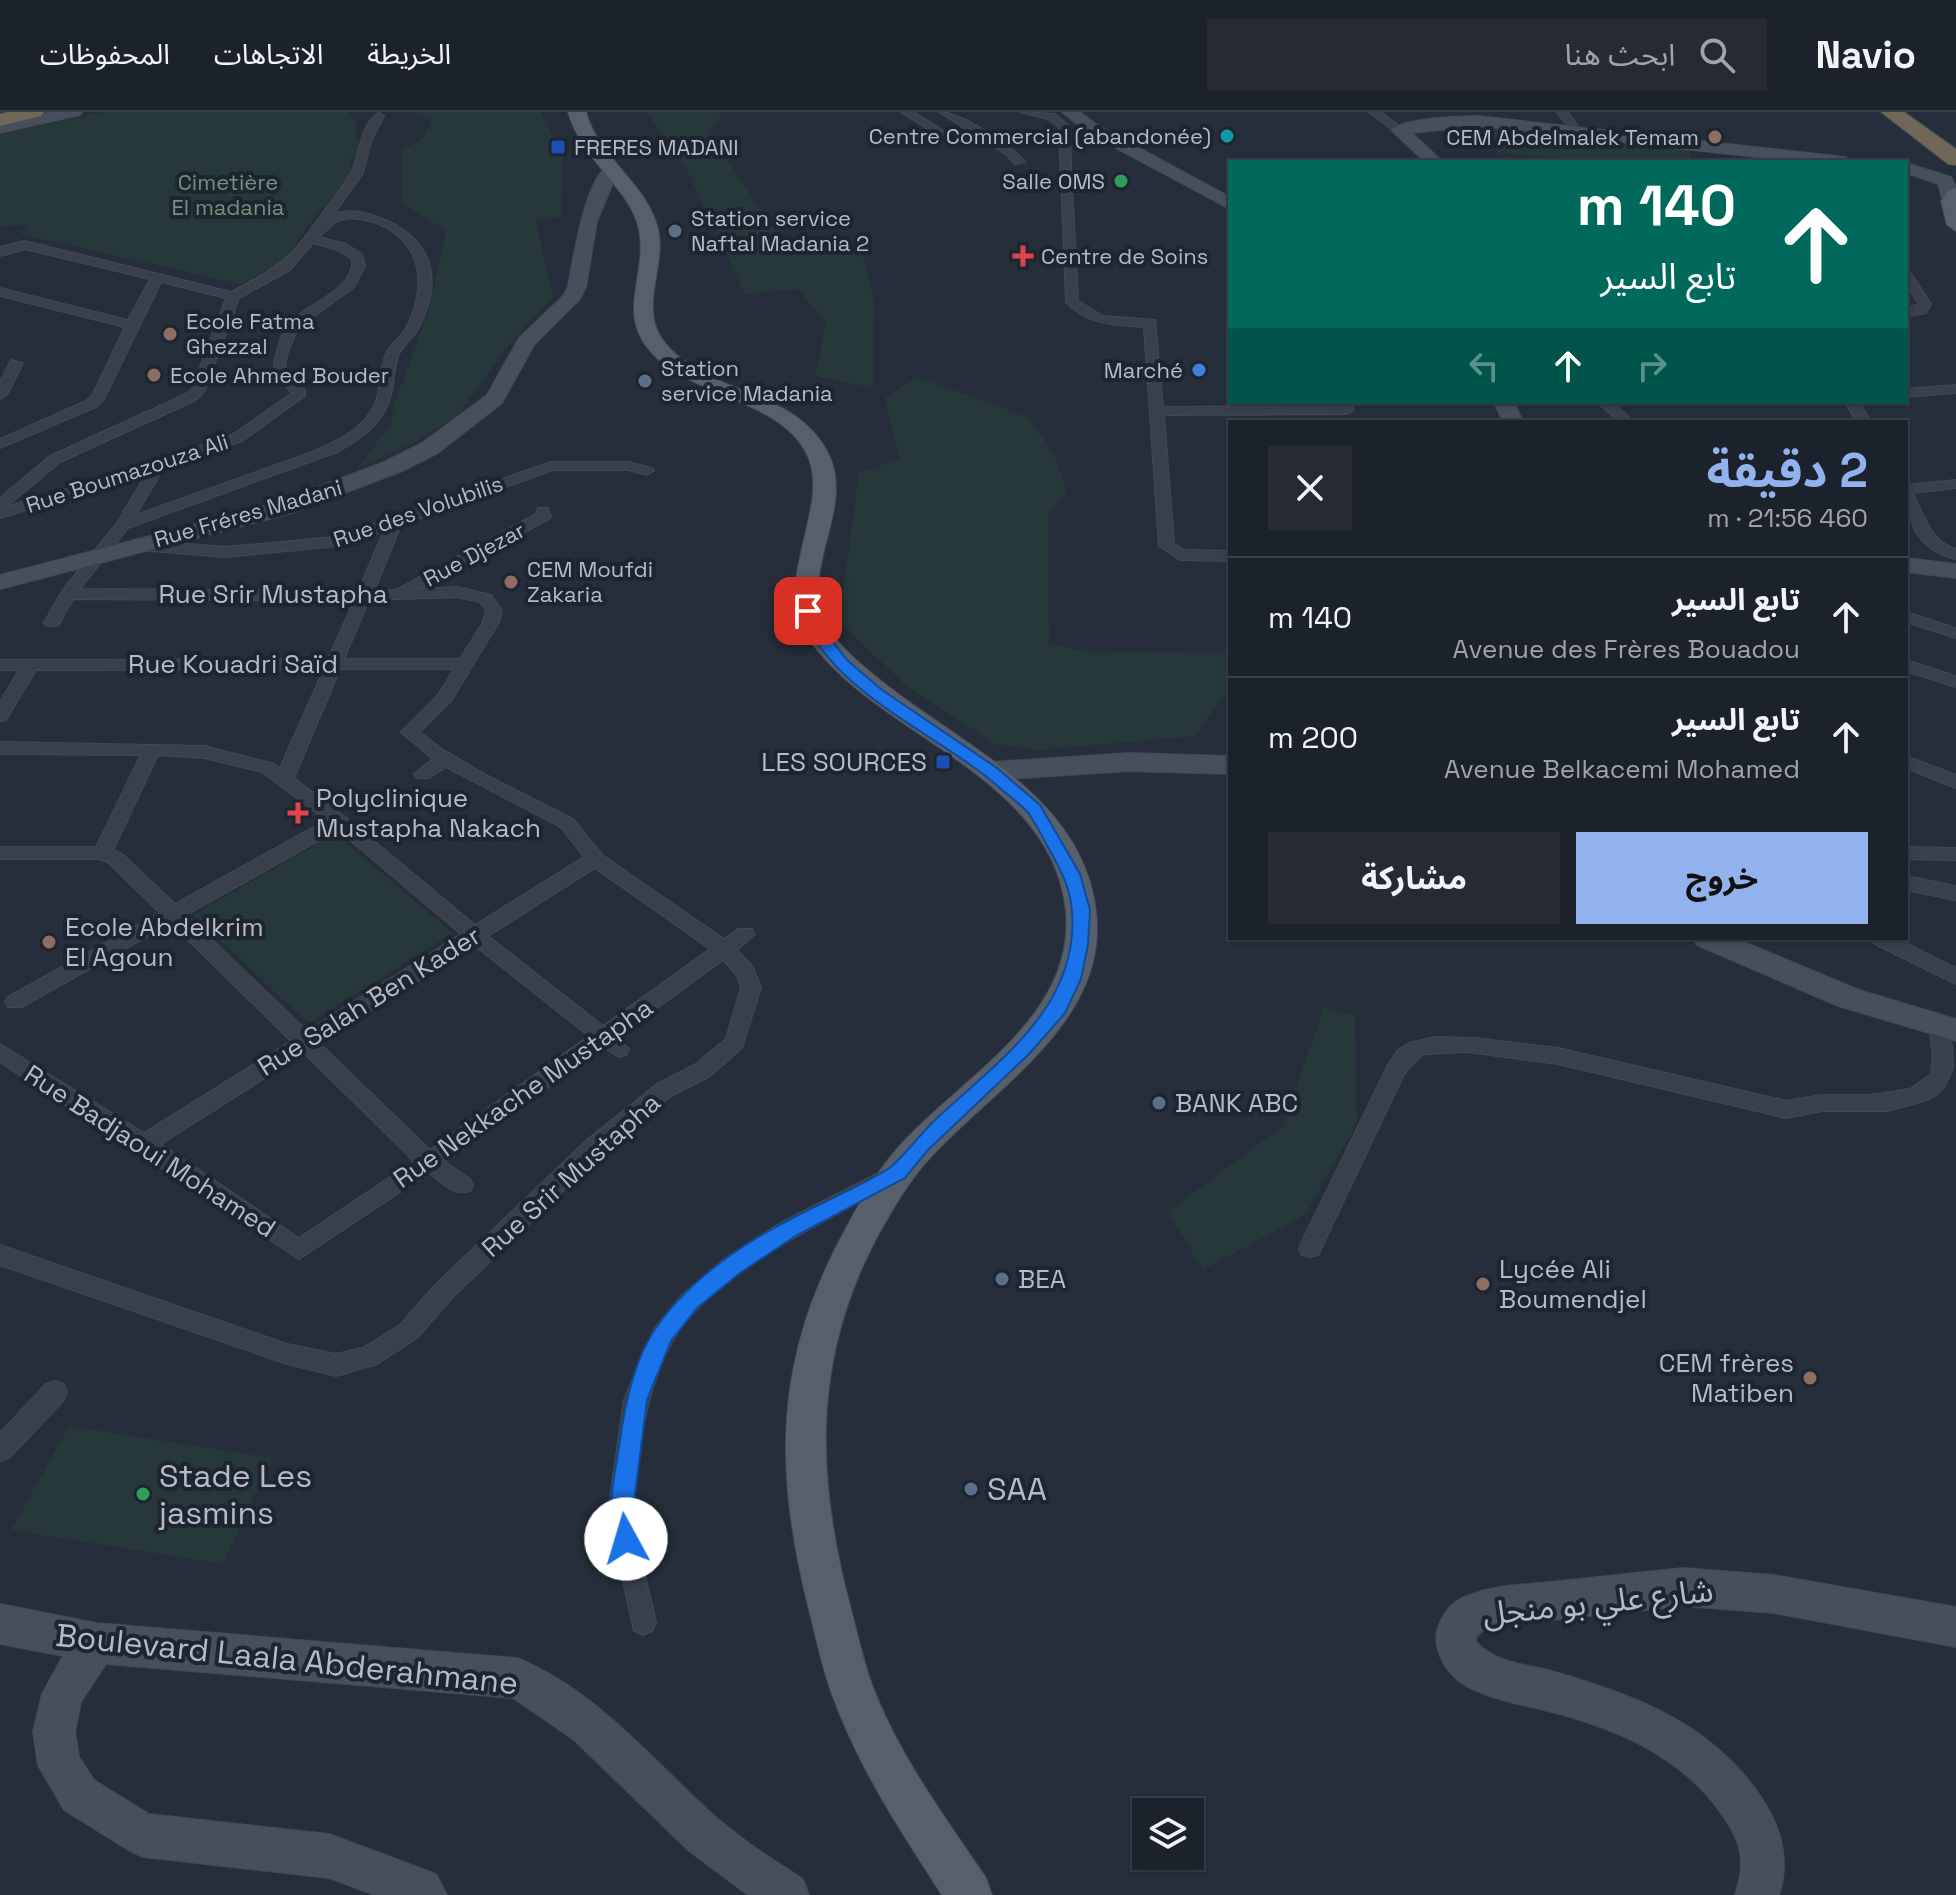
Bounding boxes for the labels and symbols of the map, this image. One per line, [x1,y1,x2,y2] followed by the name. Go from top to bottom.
[869,122,1211,150] place label: Centre Commercial (abandonée)
[1446,123,1699,151] place label: CEM Abdelmalek Temam
[1218,127,1236,145] marker: Centre Commercial (abandonée)
[1706,128,1724,146] marker: CEM Abdelmalek Temam
[574,133,739,161] place label: FRERES MADANI
[549,138,567,156] marker: FRERES MADANI
[1002,167,1105,195] place label: Salle OMS
[171,168,285,221] park label: Cimetière El madania
[1112,172,1130,190] marker: Salle OMS
[691,204,869,257] place label: Station service Naftal Madania 2
[666,222,684,240] marker: Station service Naftal Madania 2
[1041,242,1208,270] place label: Centre de Soins
[1012,245,1034,267] marker: Centre de Soins
[186,307,315,360] place label: Ecole Fatma Ghezzal
[161,325,179,343] marker: Ecole Fatma Ghezzal
[661,354,833,407] place label: Station service Madania
[1104,356,1183,384] place label: Marché
[170,361,389,389] place label: Ecole Ahmed Bouder
[1190,361,1208,379] marker: Marché
[145,366,163,384] marker: Ecole Ahmed Bouder
[636,372,654,390] marker: Station service Madania
[22,427,232,519] street label: Rue Boumazouza Ali
[330,469,506,553] street label: Rue des Volubilis
[151,473,345,553] street label: Rue Fréres Madani
[418,516,530,592] street label: Rue Djezar
[527,555,653,608] place label: CEM Moufdi Zakaria
[502,573,520,591] marker: CEM Moufdi Zakaria
[158,577,388,611] street label: Rue Srir Mustapha
[774,577,842,645] pin
[128,647,338,681] street label: Rue Kouadri Saïd
[761,745,927,779] place label: LES SOURCES
[934,753,952,771] marker: LES SOURCES
[316,781,541,845] place label: Polyclinique Mustapha Nakach
[287,802,309,824] marker: Polyclinique Mustapha Nakach
[65,910,264,974] place label: Ecole Abdelkrim El Agoun
[251,919,487,1083] street label: Rue Salah Ben Kader
[40,933,58,951] marker: Ecole Abdelkrim El Agoun
[387,990,659,1196] street label: Rue Nekkache Mustapha
[18,1057,282,1245] street label: Rue Badjaoui Mohamed
[474,1086,668,1264] street label: Rue Srir Mustapha
[1175,1086,1298,1120] place label: BANK ABC
[1150,1094,1168,1112] marker: BANK ABC
[1499,1252,1647,1316] place label: Lycée Ali Boumendjel
[1018,1262,1066,1296] place label: BEA
[993,1270,1011,1288] marker: BEA
[1474,1275,1492,1293] marker: Lycée Ali Boumendjel
[1659,1346,1794,1410] place label: CEM frères Matiben
[1801,1369,1819,1387] marker: CEM frères Matiben
[158,1456,312,1533] place label: Stade Les jasmins
[987,1469,1047,1509] place label: SAA
[962,1480,980,1498] marker: SAA
[134,1485,152,1503] marker: Stade Les jasmins
[584,1497,668,1581] position arrow
[1481,1570,1716,1638] street label: شارع علي بو منجل
[54,1615,520,1703] street label: Boulevard Laala Abderahmane

